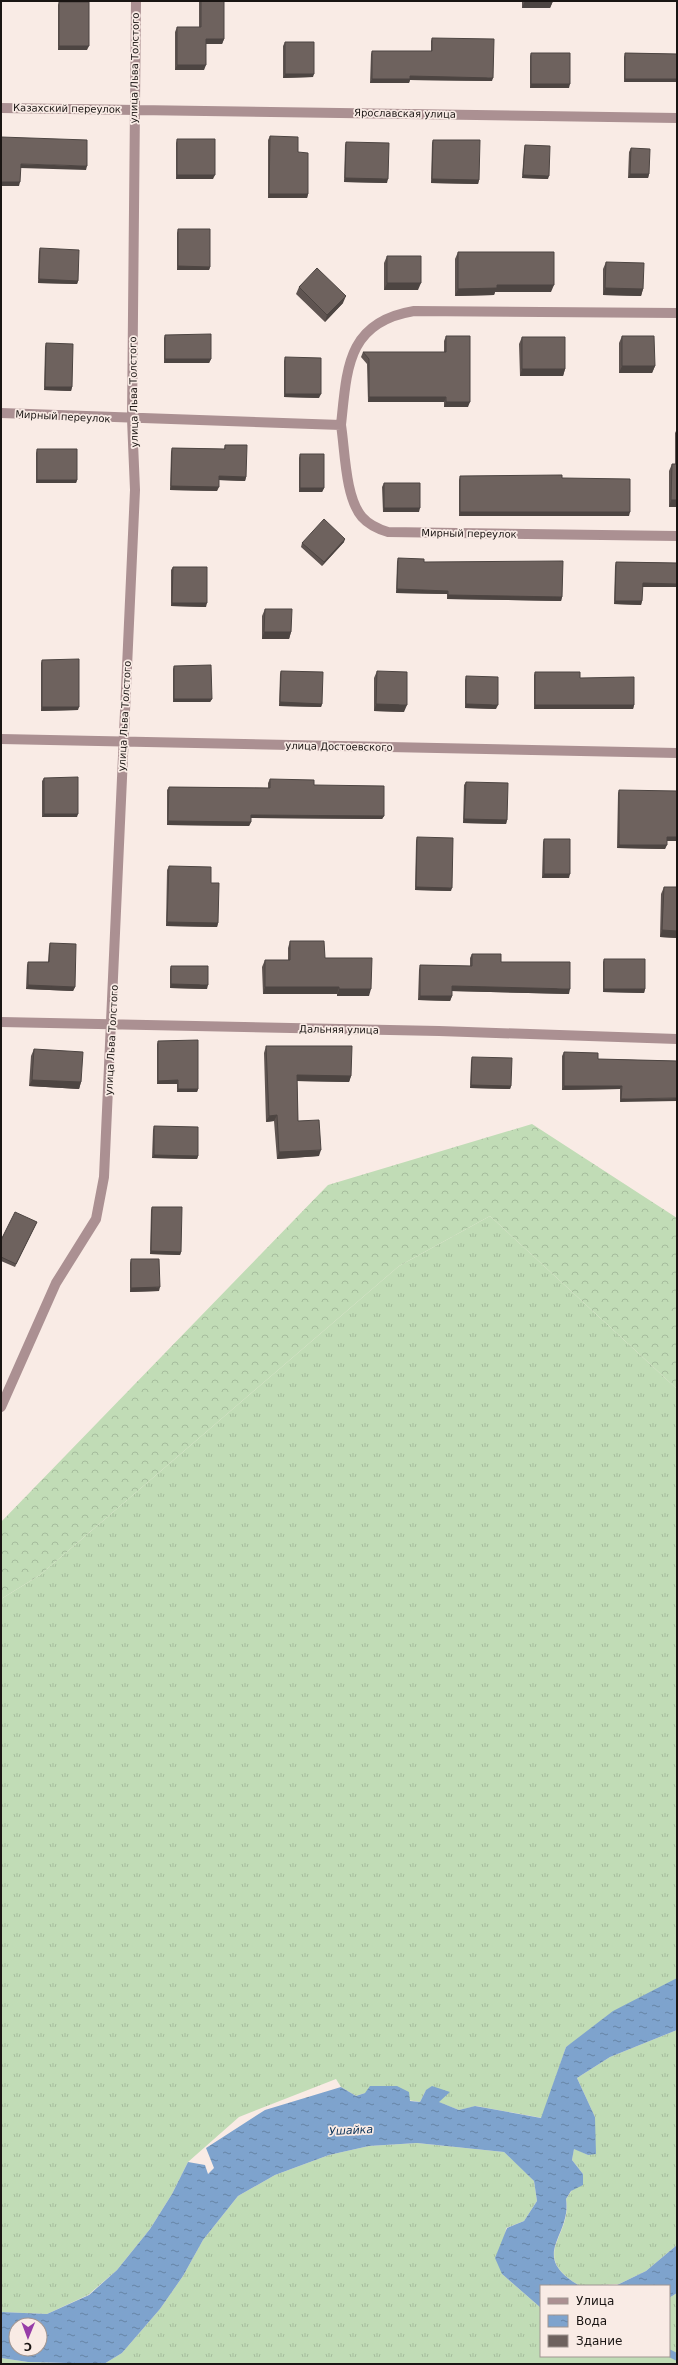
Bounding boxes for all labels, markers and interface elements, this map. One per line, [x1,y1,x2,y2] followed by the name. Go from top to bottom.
[128,12,141,124] street label: улица Льва Толстого
[13,102,121,115] street label: Казахский переулок
[354,107,456,120] street label: Ярославская улица
[127,336,140,448] street label: улица Льва Толстого
[15,409,111,424] street label: Мирный переулок
[421,527,517,540] street label: Мирный переулок
[116,660,133,772] street label: улица Льва Толстого
[285,740,393,753] street label: улица Достоевского
[103,984,120,1096] street label: улица Льва Толстого
[299,1023,379,1036] street label: Дальняя улица
[329,2123,374,2138] water label: Ушайка
[540,2285,670,2357] legend
[576,2294,614,2308] text: Улица
[576,2314,607,2328] text: Вода
[8,2317,48,2357] north arrow
[576,2334,622,2348] text: Здание
[24,2340,32,2353] text: С

